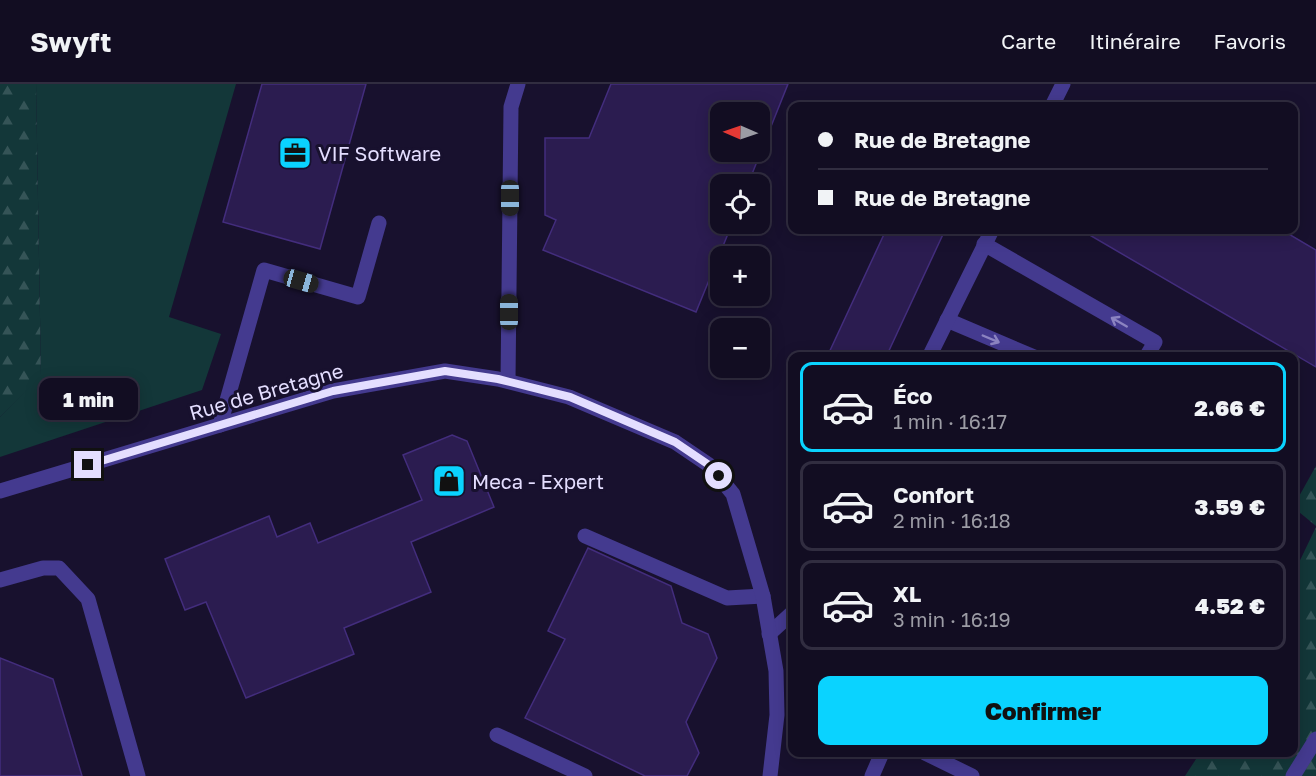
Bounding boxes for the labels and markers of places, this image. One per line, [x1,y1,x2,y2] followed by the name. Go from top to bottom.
[277,135,313,171] office icon: VIF Software
[318,141,441,165] place label: VIF Software
[431,463,467,499] shop icon: Meca - Expert
[472,469,604,493] place label: Meca - Expert

